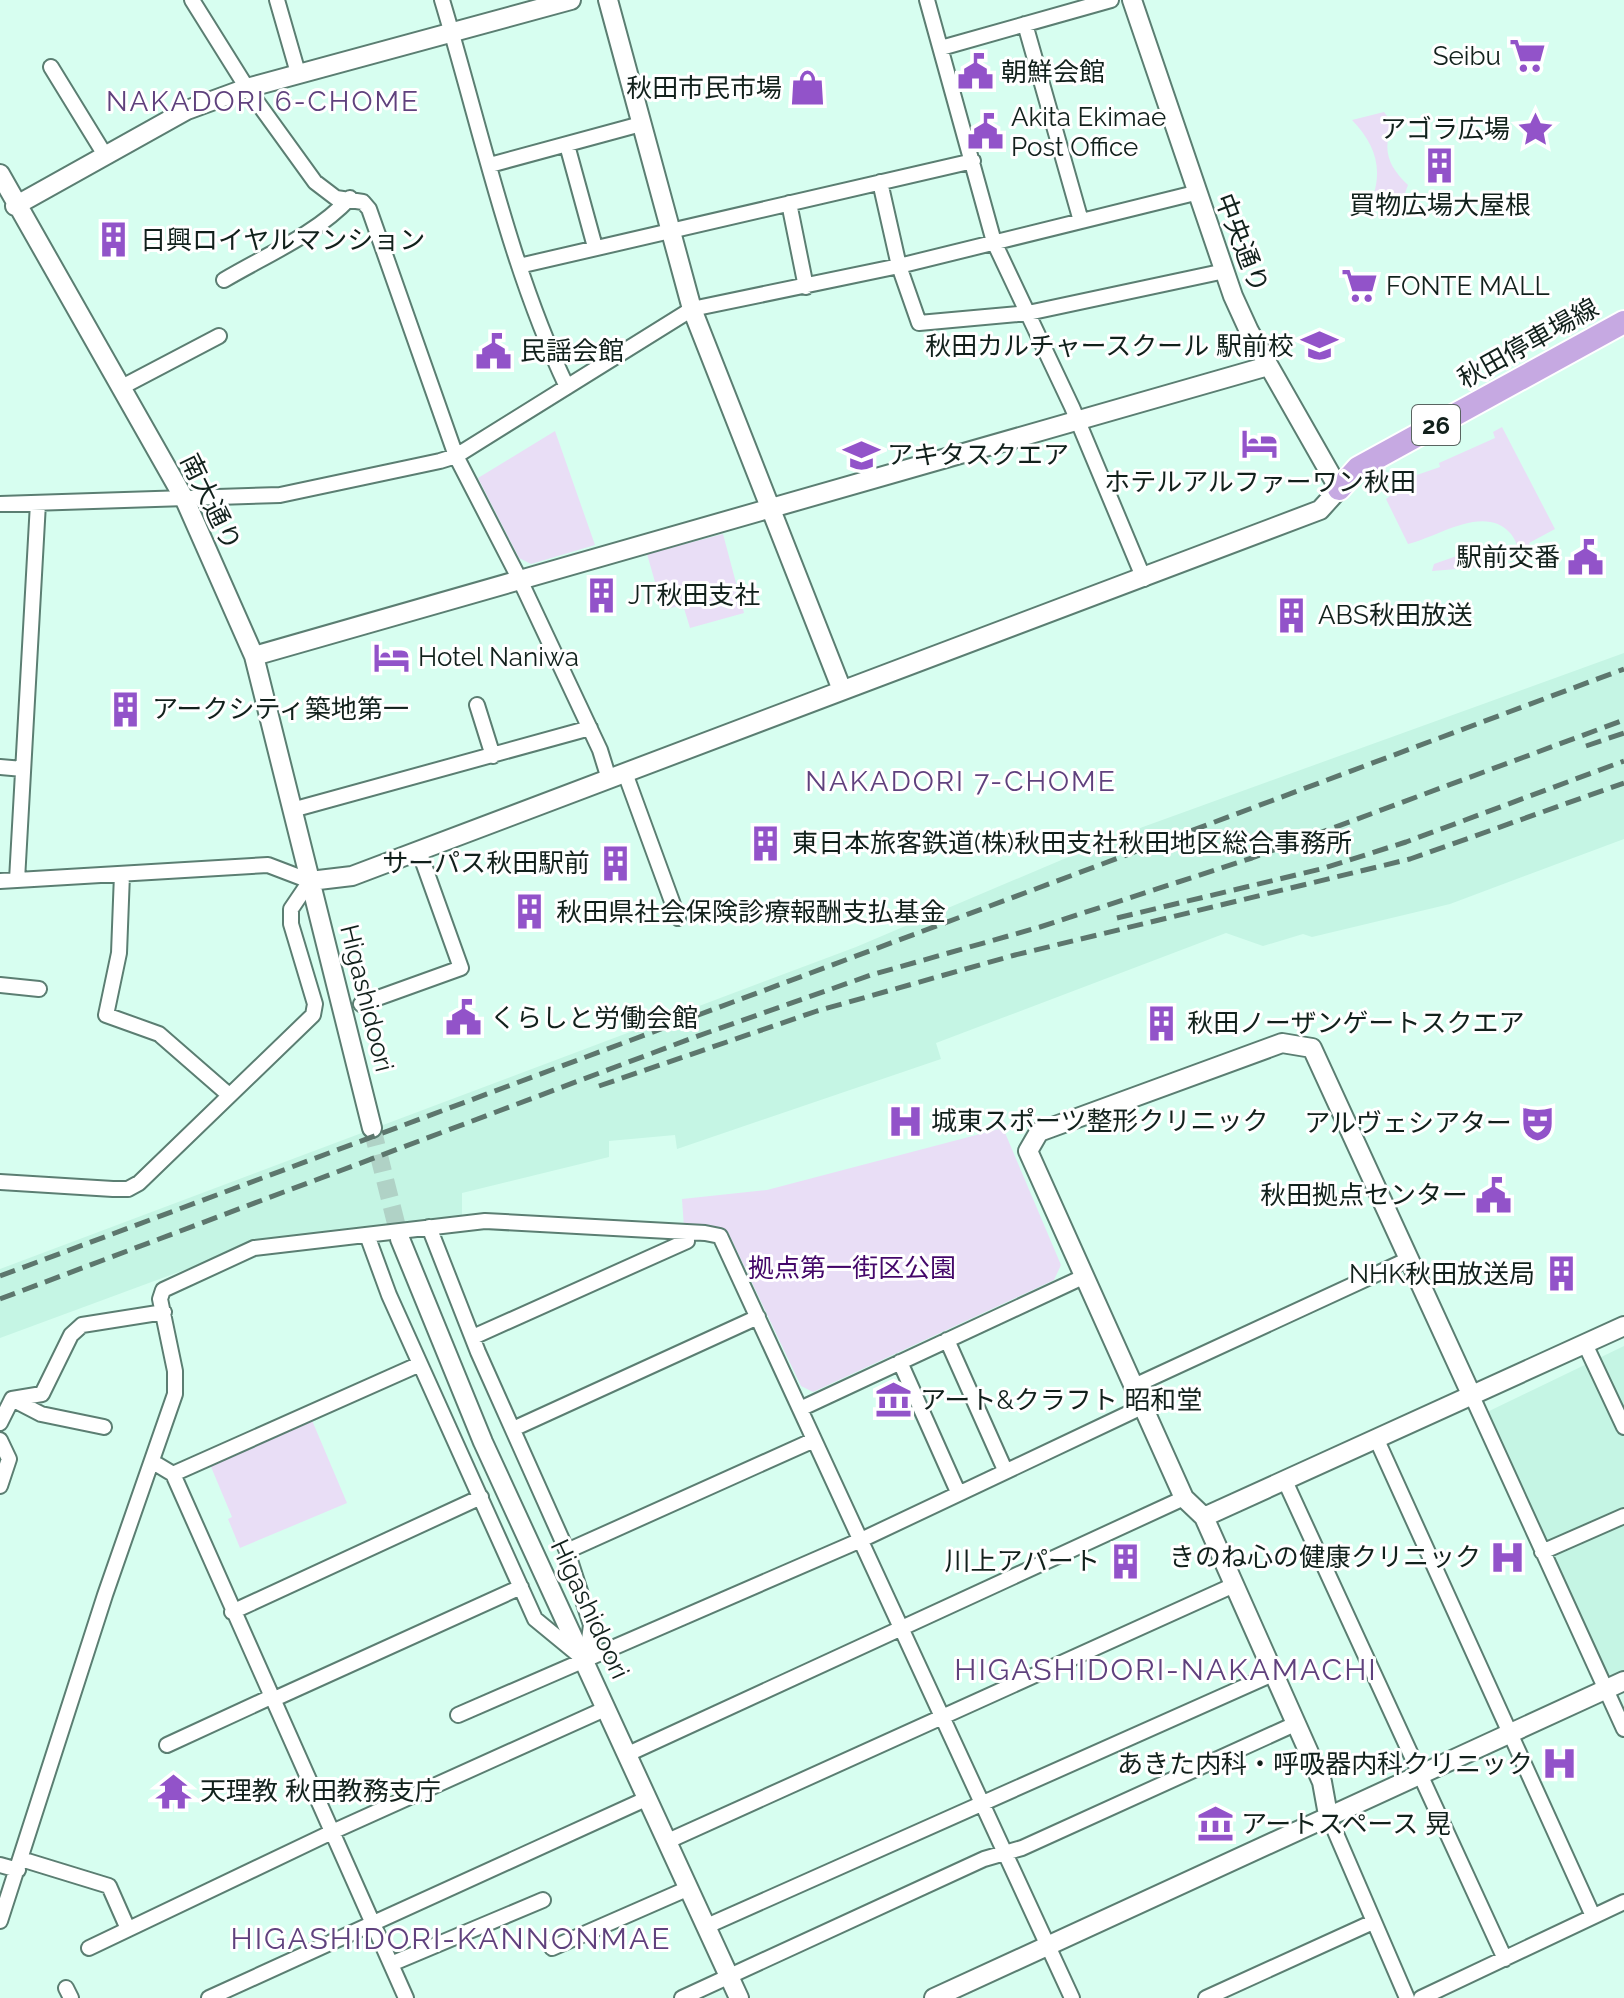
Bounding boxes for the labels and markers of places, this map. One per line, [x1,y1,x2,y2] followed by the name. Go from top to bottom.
[1508,37,1546,75] supermarket icon: Seibu
[1433,41,1501,71] place label: Seibu
[956,53,994,91] public building icon: 朝鮮会館
[1001,57,1105,87] place label: 朝鮮会館
[789,69,827,107] shop icon: 秋田市民市場
[626,73,782,103] place label: 秋田市民市場
[1011,102,1166,162] place label: Akita Ekimae Post Office
[1517,110,1555,148] place icon: アゴラ広場
[966,113,1004,151] public building icon: Akita Ekimae Post Office
[1380,114,1510,144] place label: アゴラ広場
[1421,147,1459,185] building icon: 買物広場大屋根
[1349,190,1531,220] place label: 買物広場大屋根
[95,221,133,259] building icon: 日興ロイヤルマンション
[140,225,425,255] place label: 日興ロイヤルマンション
[1341,267,1379,305] supermarket icon: FONTE MALL
[1386,271,1550,301] place label: FONTE MALL
[1301,327,1339,365] school or university icon: 秋田カルチャースクール 駅前校
[925,331,1294,361] place label: 秋田カルチャースクール 駅前校
[475,332,513,370] public building icon: 民謡会館
[520,336,624,366] place label: 民謡会館
[1241,424,1279,462] hotel icon: ホテルアルファーワン秋田
[842,436,880,474] school or university icon: アキタスクエア
[887,440,1069,470] place label: アキタスクエア
[1104,467,1416,497] place label: ホテルアルファーワン秋田
[1567,538,1605,576] public building icon: 駅前交番
[1456,542,1560,572] place label: 駅前交番
[583,576,621,614] building icon: JT秋田支社
[628,580,760,610] place label: JT秋田支社
[1273,596,1311,634] building icon: ABS秋田放送
[1318,600,1473,630] place label: ABS秋田放送
[373,638,411,676] hotel icon: Hotel Naniwa
[418,642,579,672] place label: Hotel Naniwa
[107,690,145,728] building icon: アークシティ築地第一
[152,694,409,724] place label: アークシティ築地第一
[747,824,785,862] building icon: 東日本旅客鉄道(株)秋田支社秋田地区総合事務所
[792,828,1352,858] place label: 東日本旅客鉄道(株)秋田支社秋田地区総合事務所
[597,844,635,882] building icon: サーパス秋田駅前
[382,848,590,878] place label: サーパス秋田駅前
[511,893,549,931] building icon: 秋田県社会保険診療報酬支払基金
[556,897,946,927] place label: 秋田県社会保険診療報酬支払基金
[445,999,483,1037] public building icon: くらしと労働会館
[490,1003,698,1033] place label: くらしと労働会館
[1142,1004,1180,1042] building icon: 秋田ノーザンゲートスクエア
[1187,1008,1524,1038] place label: 秋田ノーザンゲートスクエア
[886,1102,924,1140] hospital icon: 城東スポーツ整形クリニック
[1519,1104,1557,1142] theatre icon: アルヴェシアター
[931,1106,1268,1136] place label: 城東スポーツ整形クリニック
[1304,1108,1512,1138] place label: アルヴェシアター
[1475,1176,1513,1214] public building icon: 秋田拠点センター
[1260,1180,1468,1210] place label: 秋田拠点センター
[1542,1255,1580,1293] building icon: NHK秋田放送局
[1349,1259,1535,1289] place label: NHK秋田放送局
[875,1381,913,1419] museum icon: アート&クラフト 昭和堂
[920,1385,1202,1415] place label: アート&クラフト 昭和堂
[1488,1538,1526,1576] hospital icon: きのね心の健康クリニック
[1107,1542,1145,1580] building icon: 川上アパート
[1169,1542,1481,1572] place label: きのね心の健康クリニック
[945,1546,1100,1576] place label: 川上アパート
[1540,1745,1578,1783] hospital icon: あきた内科・呼吸器内科クリニック
[1117,1749,1533,1779] place label: あきた内科・呼吸器内科クリニック
[155,1772,193,1810] temple icon: 天理教 秋田教務支庁
[200,1776,441,1806] place label: 天理教 秋田教務支庁
[1196,1805,1234,1843] museum icon: アートスペース 晃
[1241,1809,1451,1839] place label: アートスペース 晃

